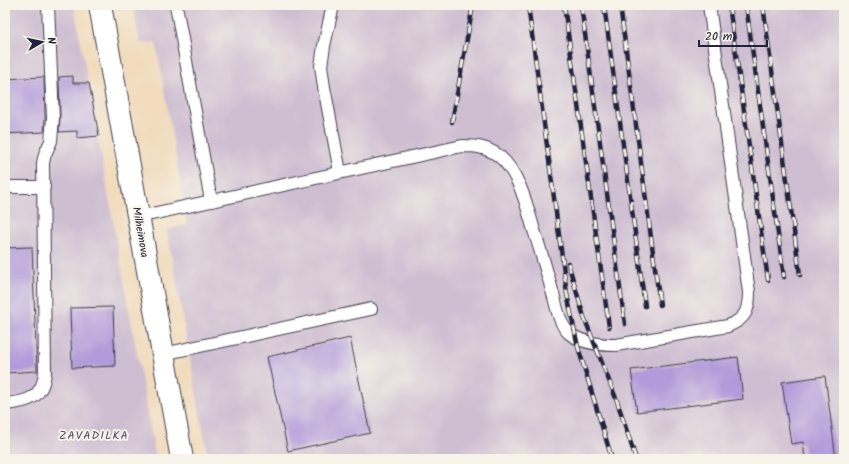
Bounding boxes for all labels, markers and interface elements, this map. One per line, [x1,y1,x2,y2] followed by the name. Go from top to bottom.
[22,22,62,62] north arrow
[699,22,767,48] scale bar
[705,27,733,46] text: 20 m
[41,36,60,45] text: N
[127,205,153,259] street label: Milheimova
[59,426,129,445] district label: ZAVADILKA

